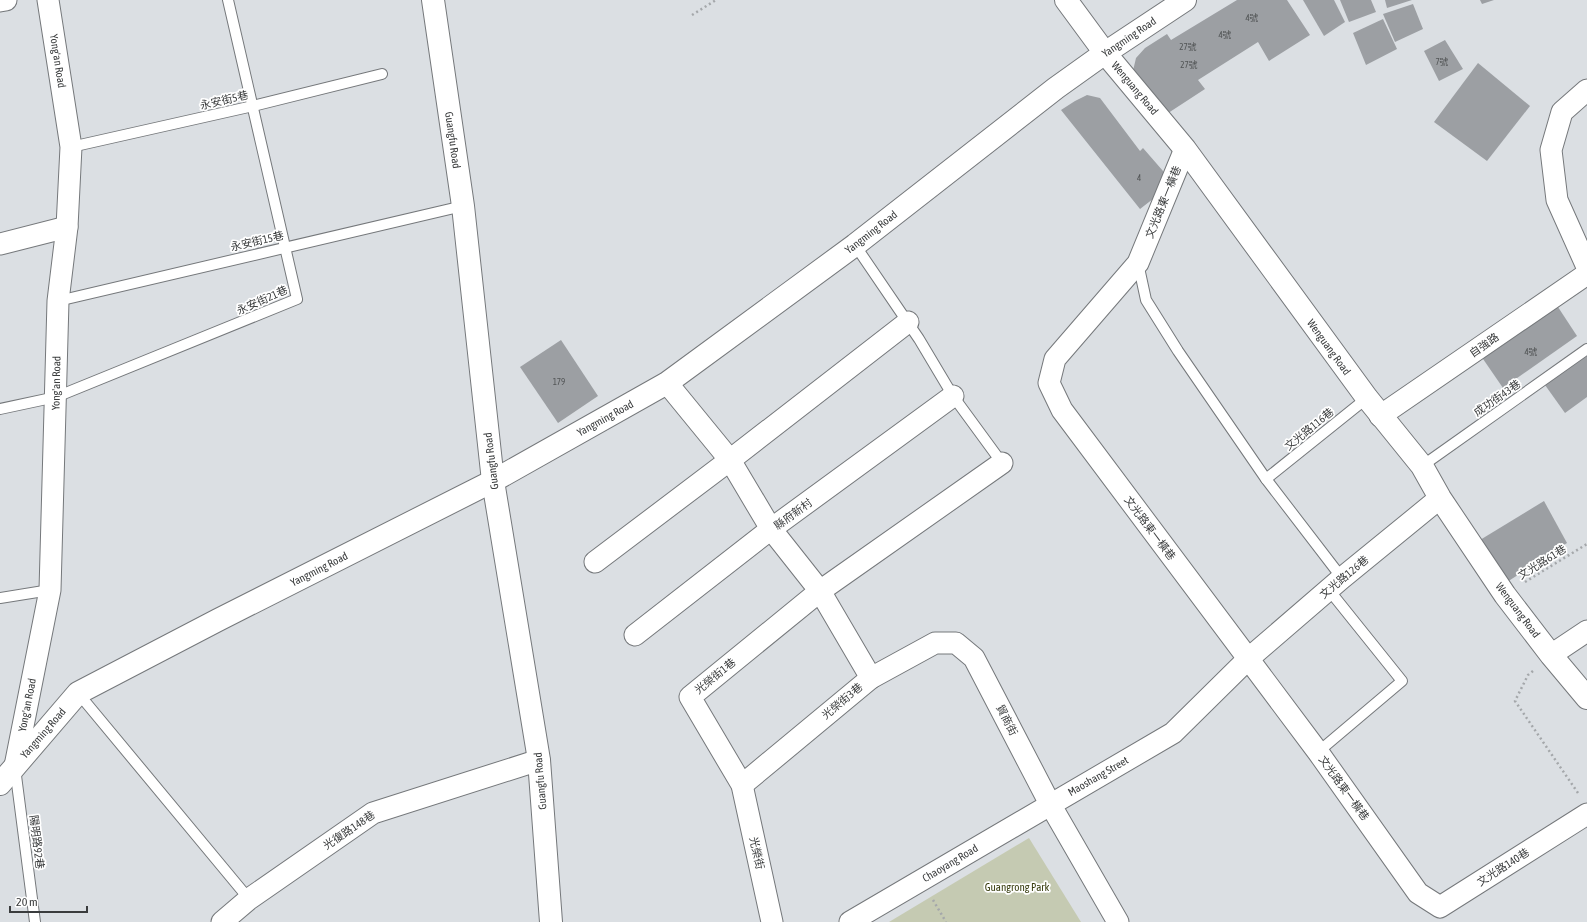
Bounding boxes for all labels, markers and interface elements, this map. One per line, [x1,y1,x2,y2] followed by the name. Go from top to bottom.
[1245,13,1259,23] house number: 4號
[1100,15,1158,59] street label: Yangming Road
[1218,30,1232,40] house number: 4號
[48,33,68,89] street label: Yong'an Road
[1179,42,1197,52] house number: 27號
[1435,57,1449,67] house number: 7號
[1109,59,1161,117] street label: Wenguang Road
[1180,60,1198,70] house number: 27號
[199,89,249,111] street label: 永安街5巷
[443,111,463,169] street label: Guangfu Road
[1143,164,1183,240] street label: 文光路東一橫巷
[1137,173,1141,183] house number: 4
[843,208,899,256] street label: Yangming Road
[229,229,285,253] street label: 永安街15巷
[235,283,289,317] street label: 永安街21巷
[1305,317,1353,377] street label: Wenguang Road
[1467,331,1501,359] street label: 自強路
[1524,347,1538,357] house number: 4號
[50,356,62,410] street label: Yong'an Road
[553,377,565,387] house number: 179
[1471,377,1523,419] street label: 成功街43巷
[575,398,635,438] street label: Yangming Road
[1282,406,1336,452] street label: 文光路116巷
[482,432,500,490] street label: Guangfu Road
[1122,494,1178,562] street label: 文光路東一橫巷
[772,496,814,532] street label: 縣府新村
[1516,543,1568,581] street label: 文光路61巷
[288,549,350,589] street label: Yangming Road
[1317,553,1371,601] street label: 文光路126巷
[1493,580,1543,640] street label: Wenguang Road
[692,656,738,696] street label: 光榮街1巷
[16,677,38,733] street label: Yong'an Road
[819,681,865,721] street label: 光榮街3巷
[994,703,1020,737] street label: 貿商街
[18,706,68,760] street label: Yangming Road
[532,752,548,810] street label: Guangfu Road
[1317,753,1371,823] street label: 文光路東一橫巷
[1066,754,1130,798] street label: Maoshang Street
[321,808,377,852] street label: 光復路148巷
[28,814,46,870] street label: 陽明路92巷
[747,836,767,870] street label: 光榮街
[920,842,980,884] street label: Chaoyang Road
[1475,846,1531,888] street label: 文光路140巷
[985,881,1049,893] park label: Guangrong Park
[10,888,87,914] scale bar
[16,895,38,909] text: 20 m

